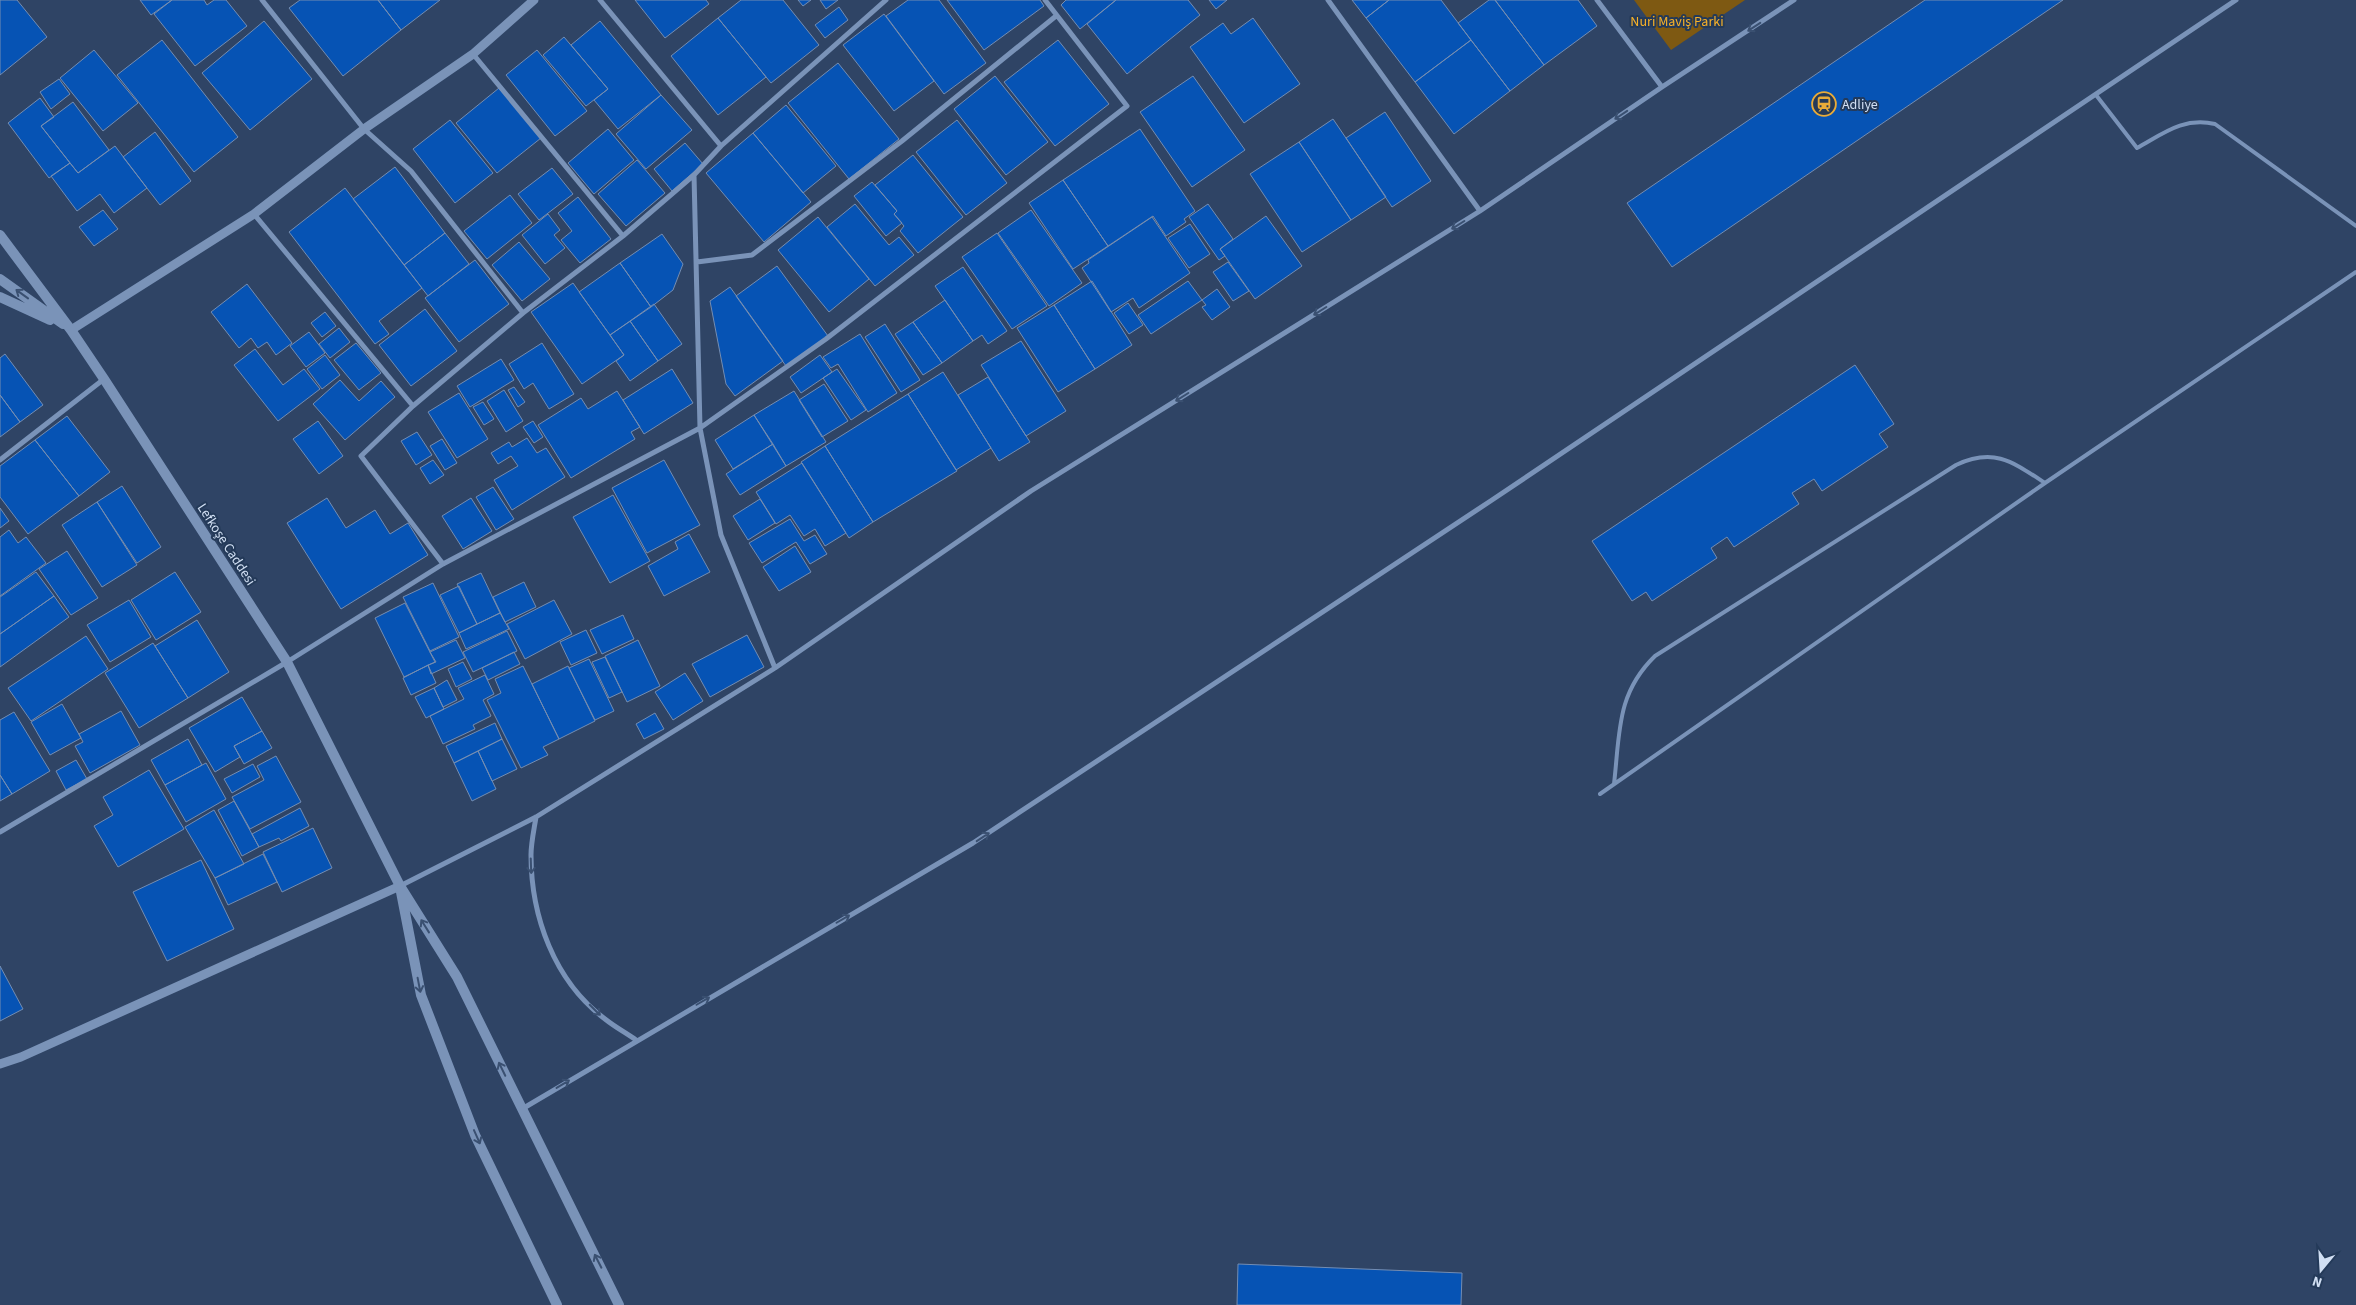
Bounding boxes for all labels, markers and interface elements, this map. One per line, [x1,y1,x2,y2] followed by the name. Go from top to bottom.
[1630,12,1724,32] park label: Nuri Maviş Parki
[1747,22,1761,32] one-way arrow
[1811,91,1837,117] station icon: Adliye
[1842,95,1878,115] place label: Adliye
[1615,110,1629,120] one-way arrow
[1451,220,1465,230] one-way arrow
[15,289,29,299] one-way arrow
[1313,306,1327,316] one-way arrow
[1175,392,1189,402] one-way arrow
[192,500,260,590] street label: Lefkoşe Caddesi
[976,831,990,841] one-way arrow
[526,857,536,873] one-way arrow
[836,914,850,924] one-way arrow
[420,919,430,933] one-way arrow
[414,977,424,993] one-way arrow
[696,996,710,1006] one-way arrow
[589,1004,601,1016] one-way arrow
[497,1062,506,1077] one-way arrow
[556,1078,570,1088] one-way arrow
[472,1129,482,1144] one-way arrow
[2296,1245,2346,1295] north arrow
[593,1254,603,1269] one-way arrow
[2310,1270,2325,1292] text: N

